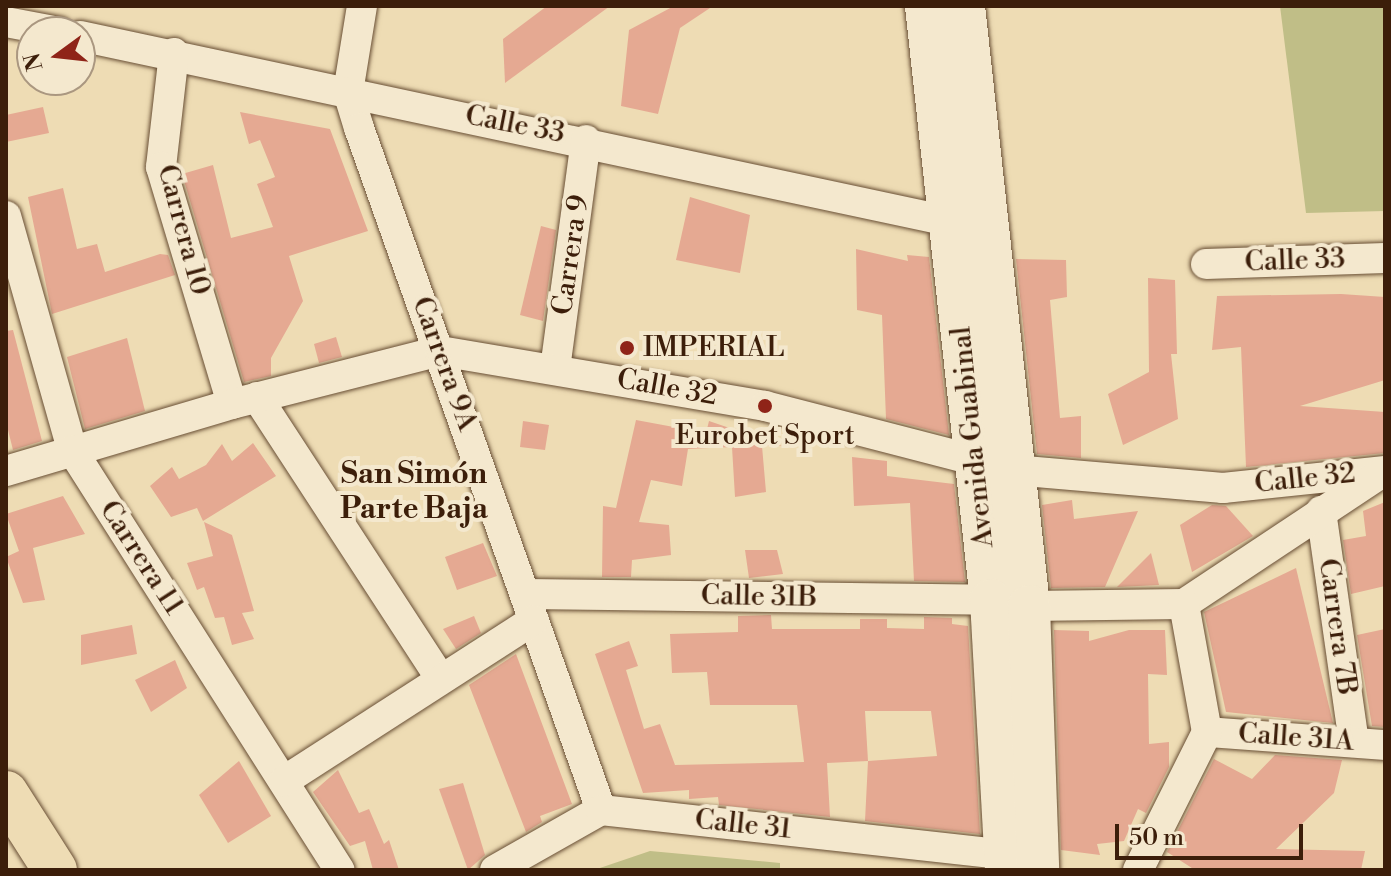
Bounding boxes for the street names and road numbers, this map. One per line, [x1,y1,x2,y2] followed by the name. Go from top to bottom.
[462,99,568,151] street label: Calle 33
[149,161,217,299] street label: Carrera 10
[546,193,596,317] street label: Carrera 9
[1244,242,1346,280] street label: Calle 33
[404,292,484,436] street label: Carrera 9A
[945,325,1001,549] street label: Avenida Guabinal
[614,363,720,413] street label: Calle 32
[1253,457,1357,501] street label: Calle 32
[92,495,190,621] street label: Carrera 11
[1311,556,1363,698] street label: Carrera 7B
[701,579,817,615] street label: Calle 31B
[1237,717,1355,759] street label: Calle 31A
[693,803,793,847] street label: Calle 31

